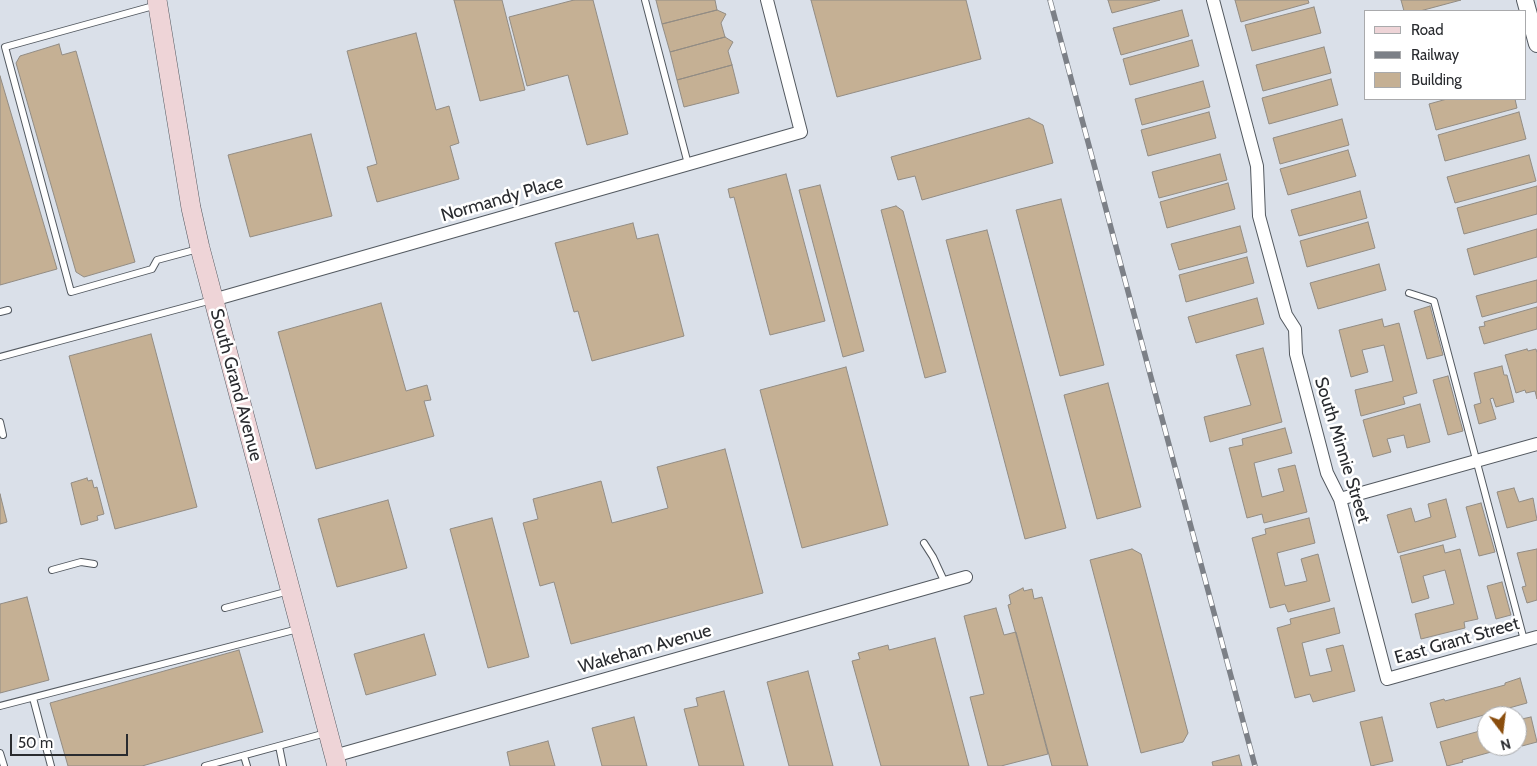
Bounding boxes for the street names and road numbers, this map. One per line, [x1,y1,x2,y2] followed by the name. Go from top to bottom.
[438,171,566,227] street label: Normandy Place
[205,306,267,464] street label: South Grand Avenue
[1310,374,1374,526] street label: South Minnie Street
[1392,613,1522,669] street label: East Grant Street
[576,620,714,678] street label: Wakeham Avenue

